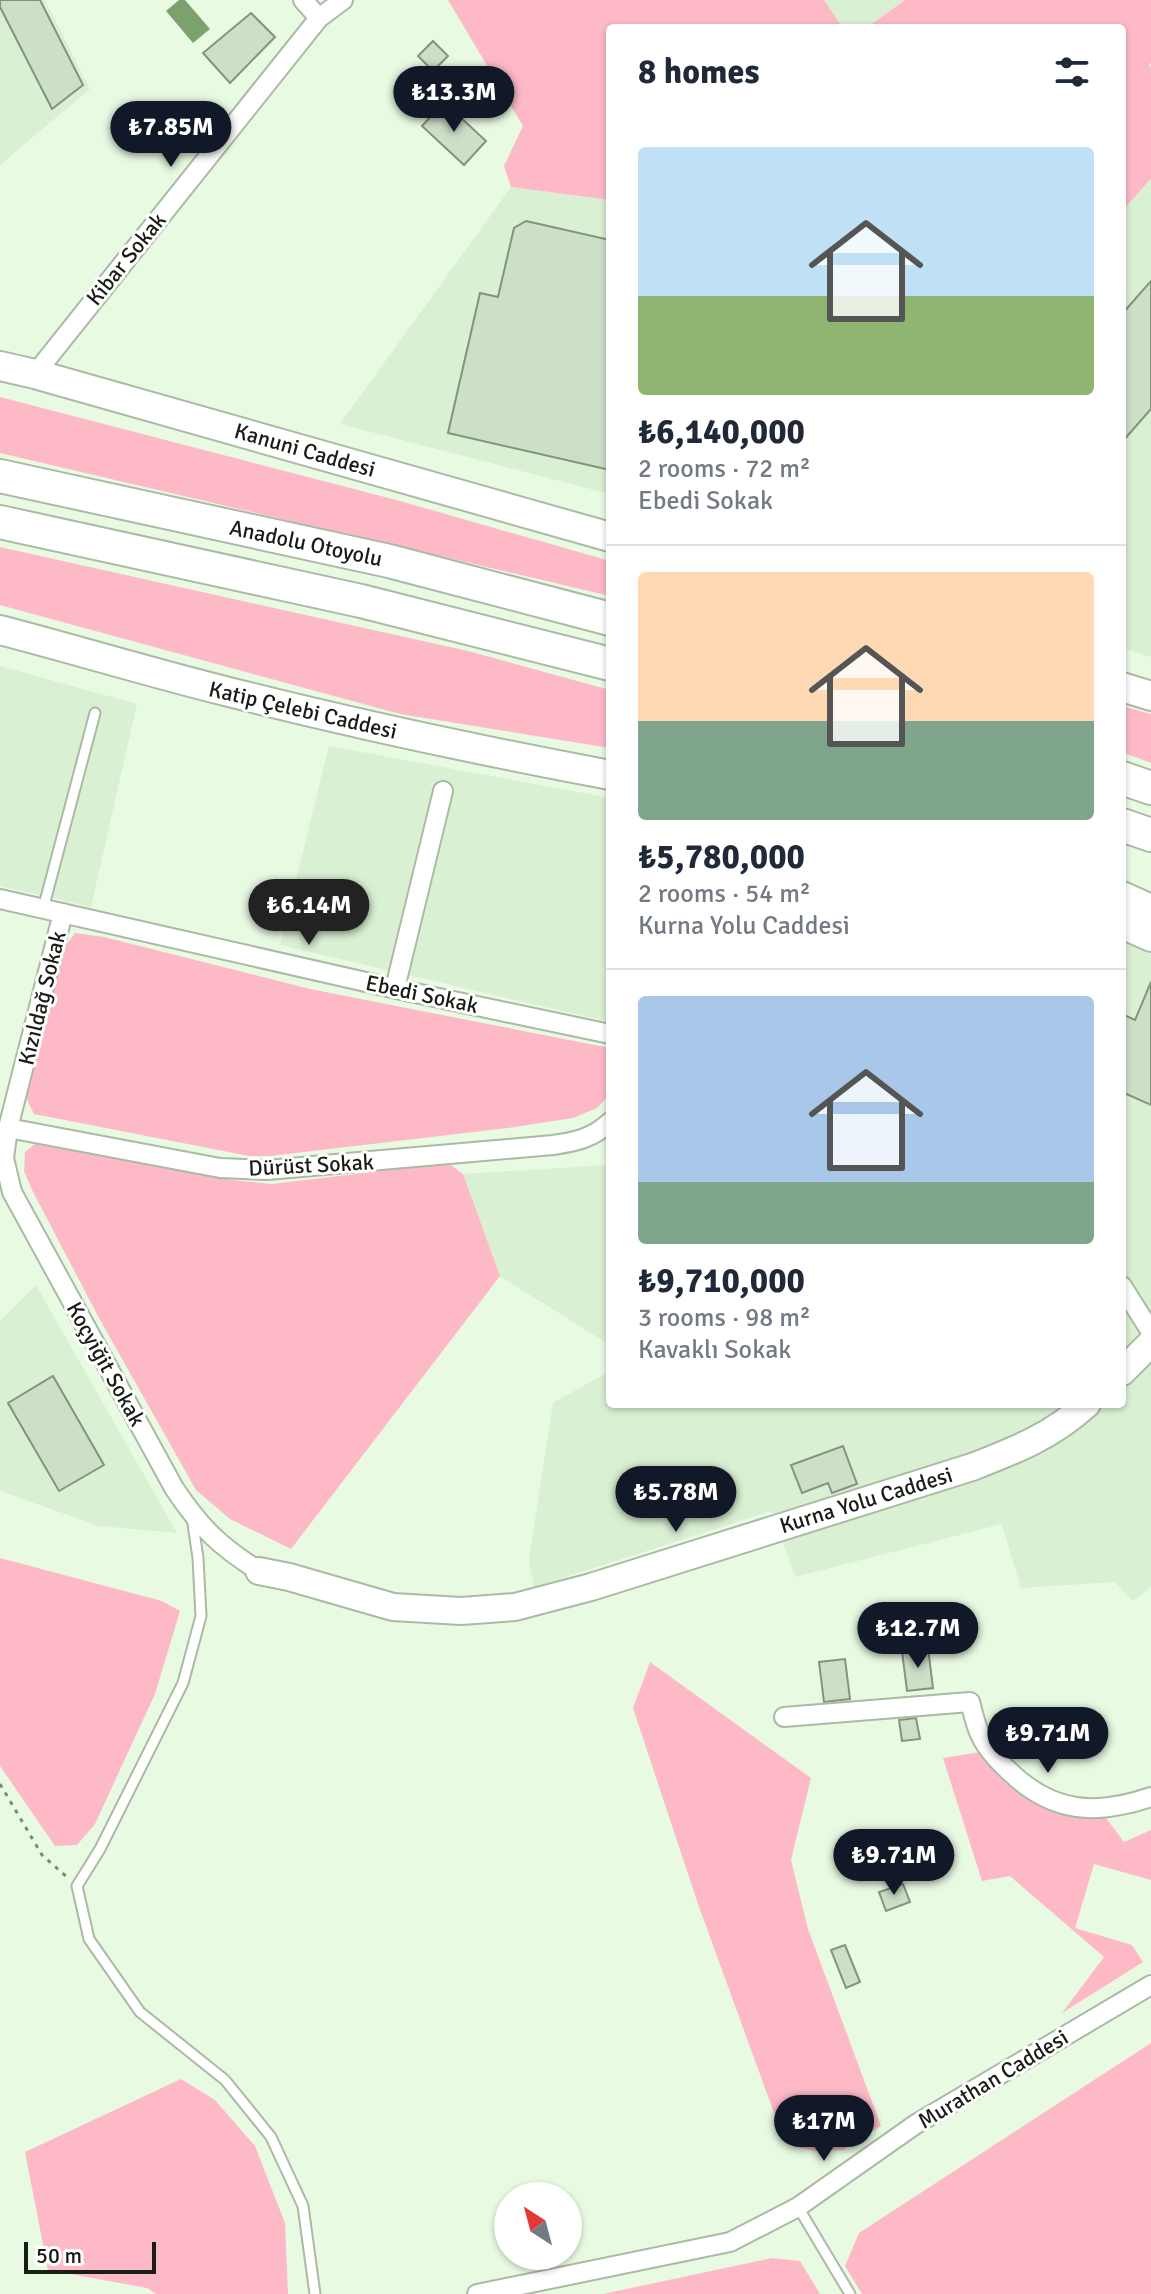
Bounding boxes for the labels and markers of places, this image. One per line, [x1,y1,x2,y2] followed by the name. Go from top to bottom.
[389,66,519,134] pin: ₺13.3M
[106,101,236,169] pin: ₺7.85M
[244,879,374,947] pin: ₺6.14M
[611,1466,741,1534] pin: ₺5.78M
[853,1602,983,1670] pin: ₺12.7M
[983,1707,1113,1775] pin: ₺9.71M
[829,1829,959,1897] pin: ₺9.71M
[777,2095,871,2163] pin: ₺17M

